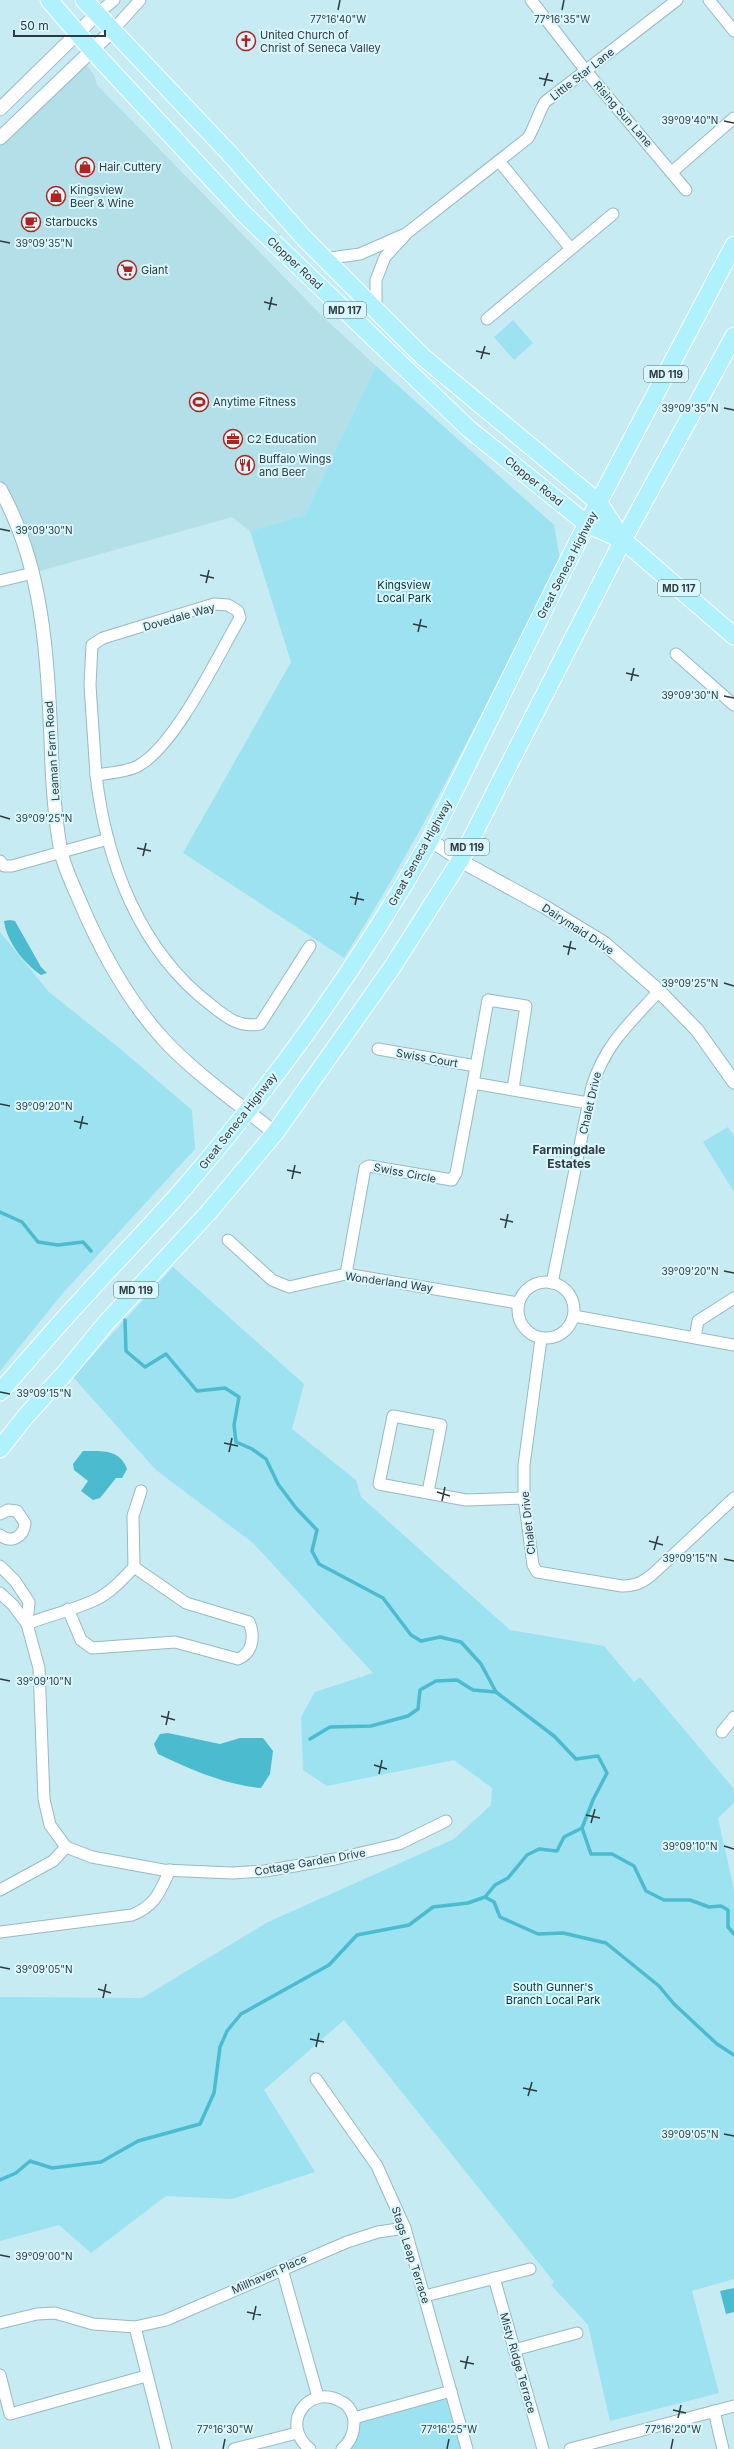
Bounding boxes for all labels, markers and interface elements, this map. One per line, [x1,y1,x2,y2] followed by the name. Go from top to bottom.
[14,12,105,38] scale bar
[310,13,366,25] text: 77°16'40"W
[534,13,590,25] text: 77°16'35"W
[20,18,49,33] text: 50 m
[260,28,381,55] place label: United Church of Christ of Seneca Valley
[235,30,257,52] church icon: United Church of Christ of Seneca Valley
[547,45,617,103] street label: Little Star Lane
[590,78,656,150] street label: Rising Sun Lane
[662,114,718,126] text: 39°09'40"N
[74,156,96,178] shop icon: Hair Cuttery
[99,160,162,174] place label: Hair Cuttery
[70,183,134,210] place label: Kingsview Beer & Wine
[45,185,67,207] shop icon: Kingsview Beer & Wine
[20,211,42,233] cafe icon: Starbucks
[45,215,98,229] place label: Starbucks
[264,234,326,292] street label: Clopper Road
[16,237,72,249] text: 39°09'35"N
[116,259,138,281] supermarket icon: Giant
[141,263,169,277] place label: Giant
[324,302,366,318] road number: MD 117
[644,366,688,382] road number: MD 119
[188,391,210,413] sports icon: Anytime Fitness
[213,395,296,409] place label: Anytime Fitness
[662,402,718,414] text: 39°09'35"N
[222,428,244,450] office icon: C2 Education
[247,432,317,446] place label: C2 Education
[259,452,332,479] place label: Buffalo Wings and Beer
[502,453,566,509] street label: Clopper Road
[234,454,256,476] restaurant icon: Buffalo Wings and Beer
[534,509,600,621] street label: Great Seneca Highway
[15,524,73,536] text: 39°09'30"N
[377,578,431,605] park label: Kingsview Local Park
[658,580,700,596] road number: MD 117
[141,600,217,634] street label: Dovedale Way
[661,689,719,701] text: 39°09'30"N
[42,700,62,802] street label: Leaman Farm Road
[385,798,455,908] street label: Great Seneca Highway
[16,812,72,824] text: 39°09'25"N
[445,839,489,855] road number: MD 119
[539,901,617,957] street label: Dairymaid Drive
[662,977,718,989] text: 39°09'25"N
[395,1046,459,1070] street label: Swiss Court
[196,1070,280,1172] street label: Great Seneca Highway
[576,1070,604,1136] street label: Chalet Drive
[15,1100,73,1112] text: 39°09'20"N
[533,1142,605,1171] district label: Farmingdale Estates
[373,1160,437,1186] street label: Swiss Circle
[661,1265,719,1277] text: 39°09'20"N
[344,1269,434,1295] street label: Wonderland Way
[114,1282,158,1298] road number: MD 119
[17,1387,71,1399] text: 39°09'15"N
[518,1491,538,1555] street label: Chalet Drive
[663,1552,717,1564] text: 39°09'15"N
[16,1675,72,1687] text: 39°09'10"N
[662,1840,718,1852] text: 39°09'10"N
[253,1845,367,1879] street label: Cottage Garden Drive
[15,1963,73,1975] text: 39°09'05"N
[506,1980,600,2007] park label: South Gunner's Branch Local Park
[661,2128,719,2140] text: 39°09'05"N
[389,2205,433,2305] street label: Stags Leap Terrace
[15,2250,73,2262] text: 39°09'00"N
[229,2251,309,2297] street label: Millhaven Place
[497,2311,539,2415] street label: Misty Ridge Terrace
[197,2423,253,2435] text: 77°16'30"W
[421,2423,477,2435] text: 77°16'25"W
[645,2423,701,2435] text: 77°16'20"W

